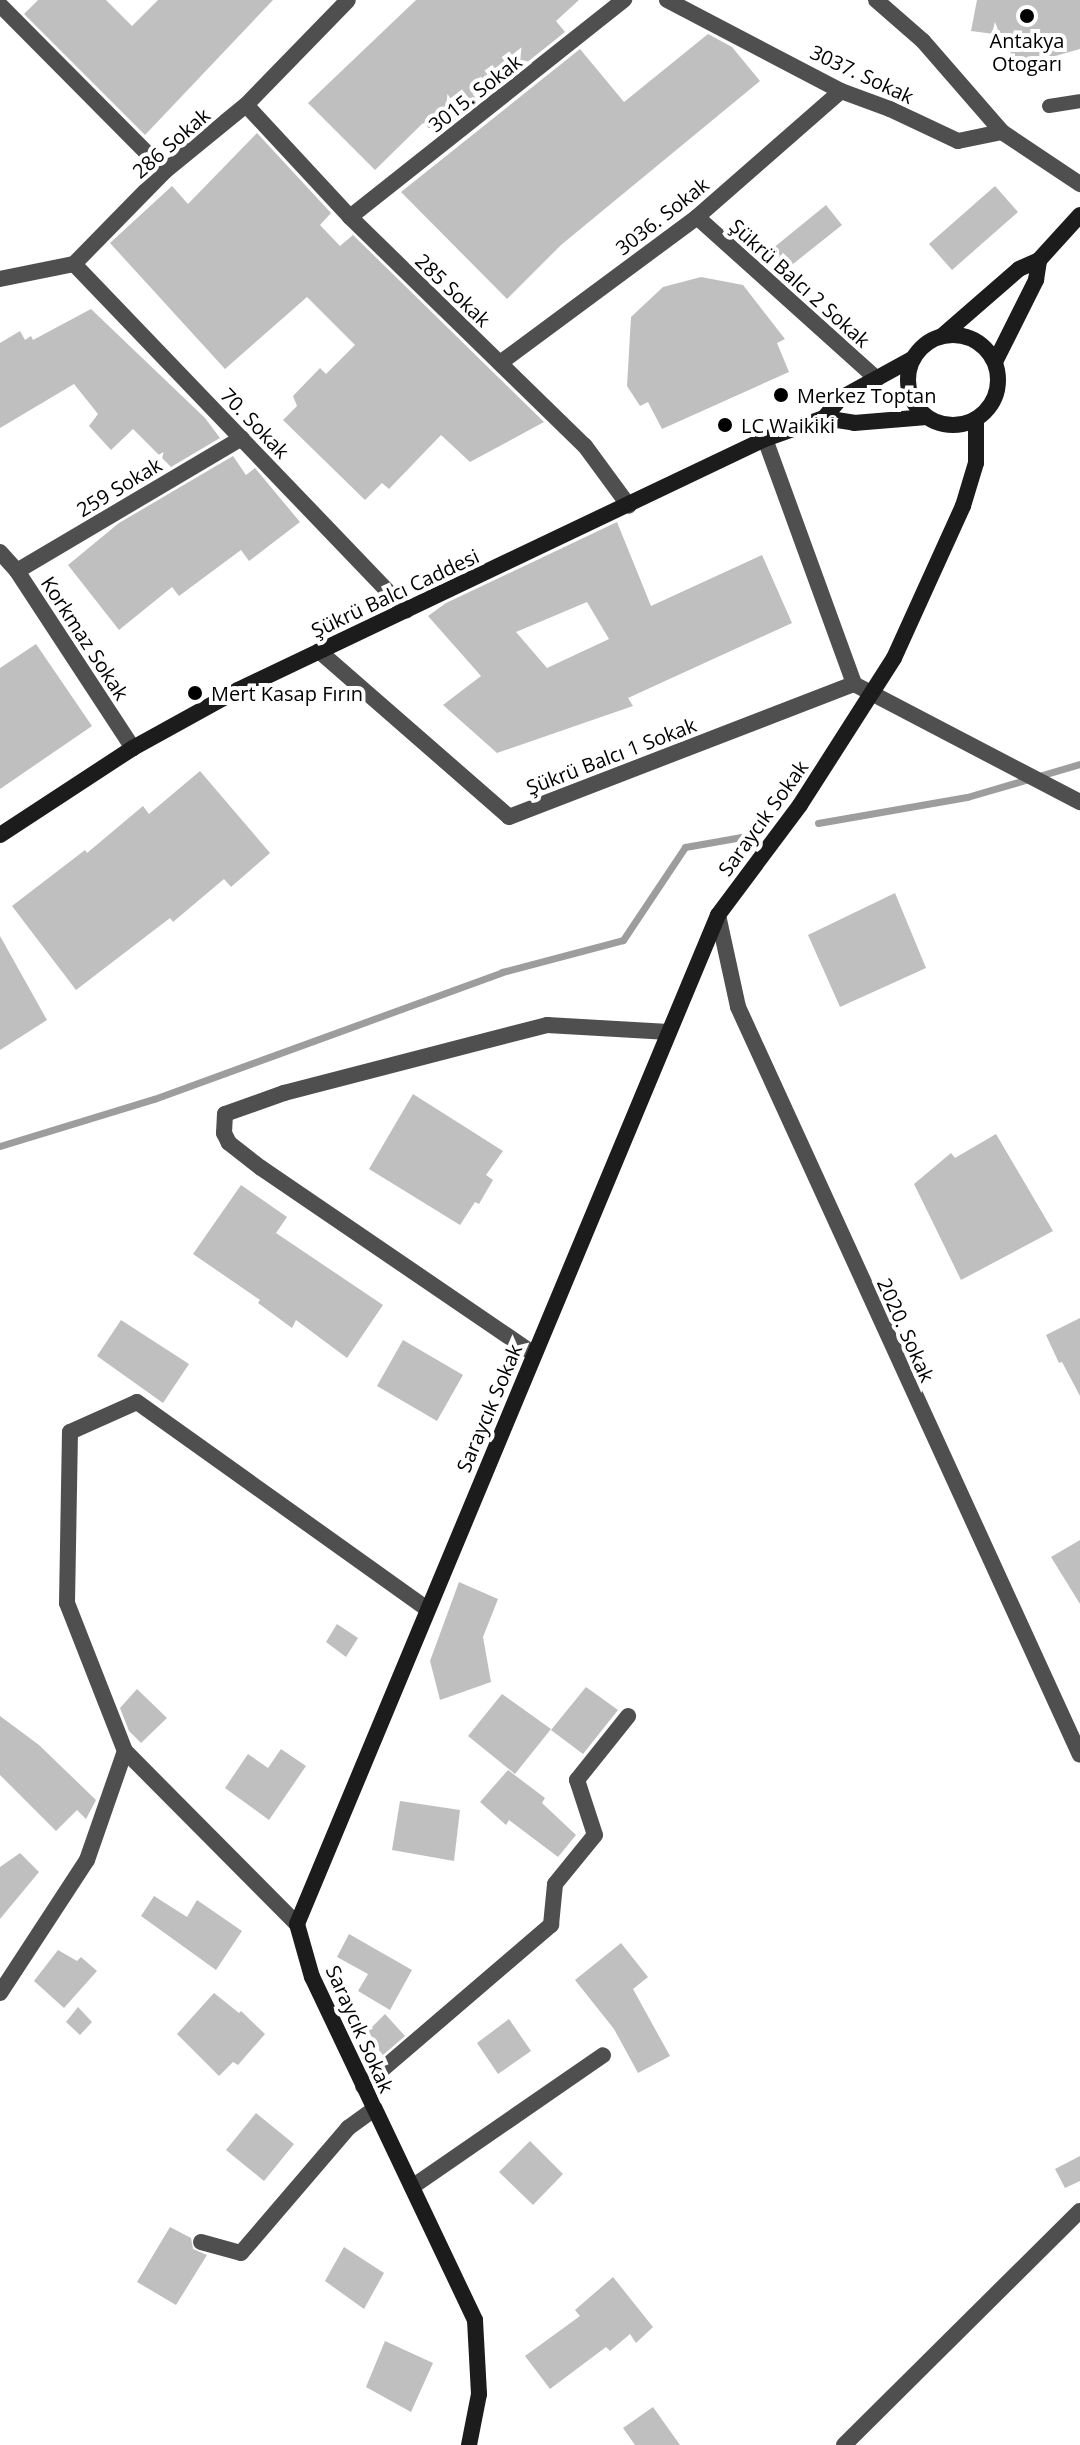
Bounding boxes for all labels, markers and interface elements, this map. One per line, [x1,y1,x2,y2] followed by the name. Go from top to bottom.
[1018,7,1036,25] marker: Antakya Otogarı
[990,28,1064,75] place label: Antakya Otogarı
[806,40,918,108] street label: 3037. Sokak
[424,49,526,137] street label: 3015. Sokak
[127,103,215,183] street label: 286 Sokak
[611,172,713,260] street label: 3036. Sokak
[725,214,875,352] street label: Şükrü Balcı 2 Sokak
[411,249,495,331] street label: 285 Sokak
[216,383,294,463] street label: 70. Sokak
[797,383,936,407] place label: Merkez Toptan
[772,386,790,404] marker: Merkez Toptan
[741,413,835,437] place label: LC Waikiki
[716,416,734,434] marker: LC Waikiki
[72,452,166,522] street label: 259 Sokak
[307,544,483,642] street label: Şükrü Balcı Caddesi
[36,572,134,704] street label: Korkmaz Sokak
[211,681,363,705] place label: Mert Kasap Fırın
[186,684,204,702] marker: Mert Kasap Fırın
[523,713,699,799] street label: Şükrü Balcı 1 Sokak
[713,756,813,880] street label: Saraycık Sokak
[872,1274,940,1386] street label: 2020. Sokak
[451,1340,527,1476] street label: Saraycık Sokak
[321,1962,399,2096] street label: Saraycık Sokak

